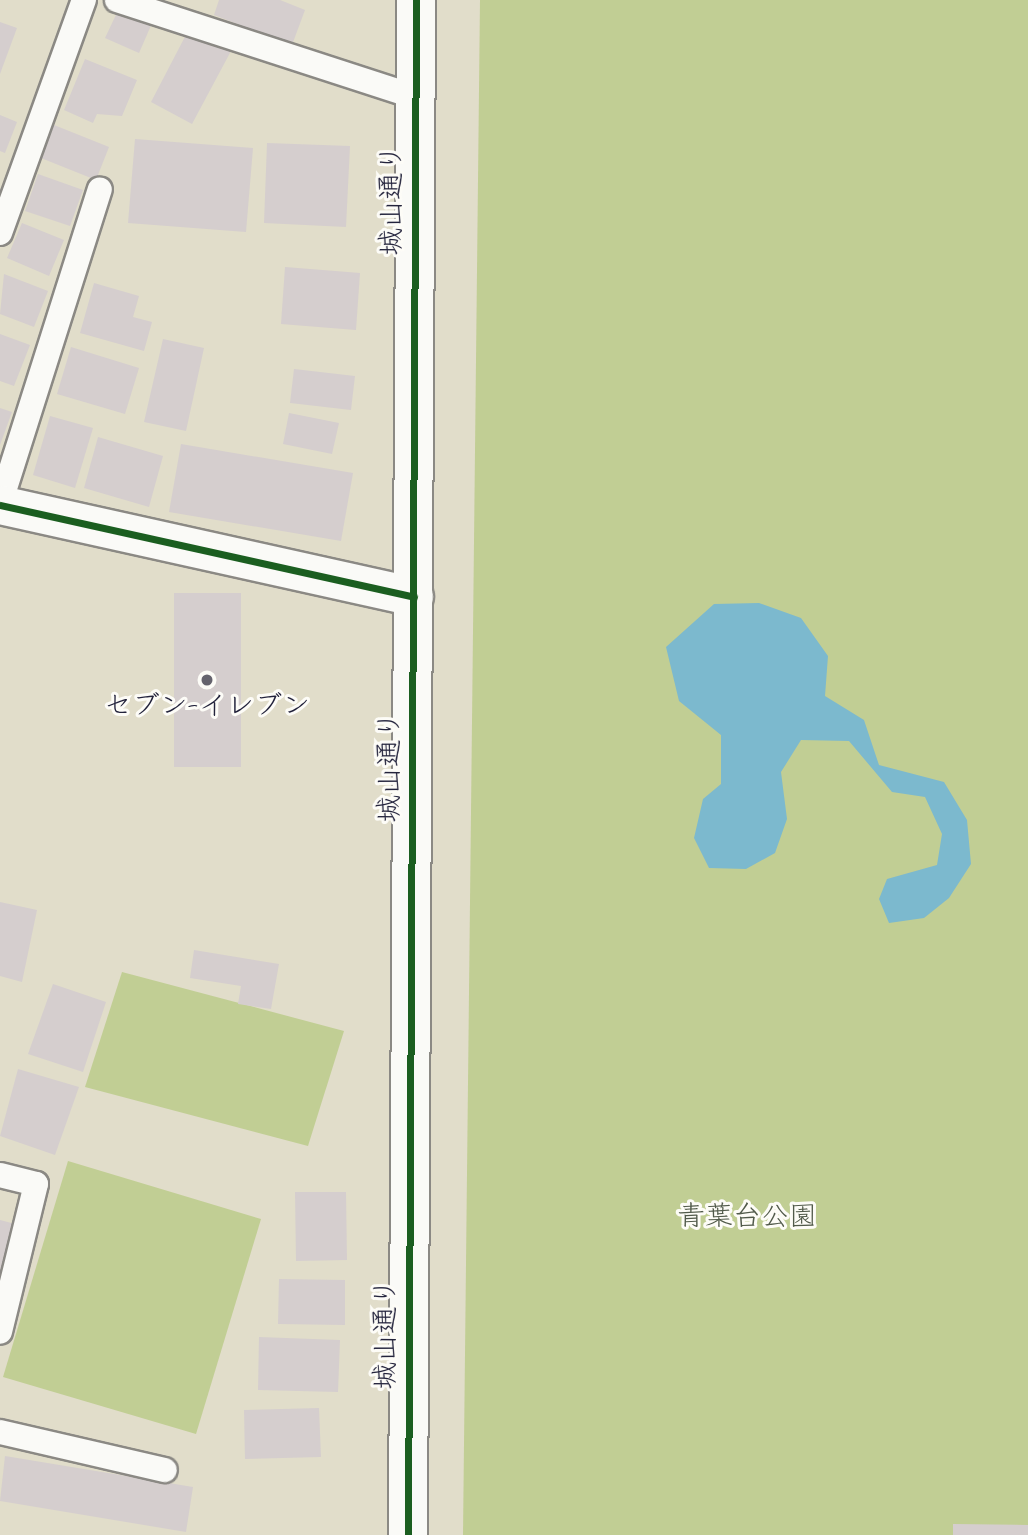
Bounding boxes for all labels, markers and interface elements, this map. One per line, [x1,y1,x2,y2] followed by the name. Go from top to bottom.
[377,144,411,256] street label: 城山通り
[199,672,215,688] marker: セブン-イレブン
[104,691,310,725] place label: セブン-イレブン
[375,711,409,823] street label: 城山通り
[677,1202,817,1236] park label: 青葉台公園
[371,1278,405,1390] street label: 城山通り

